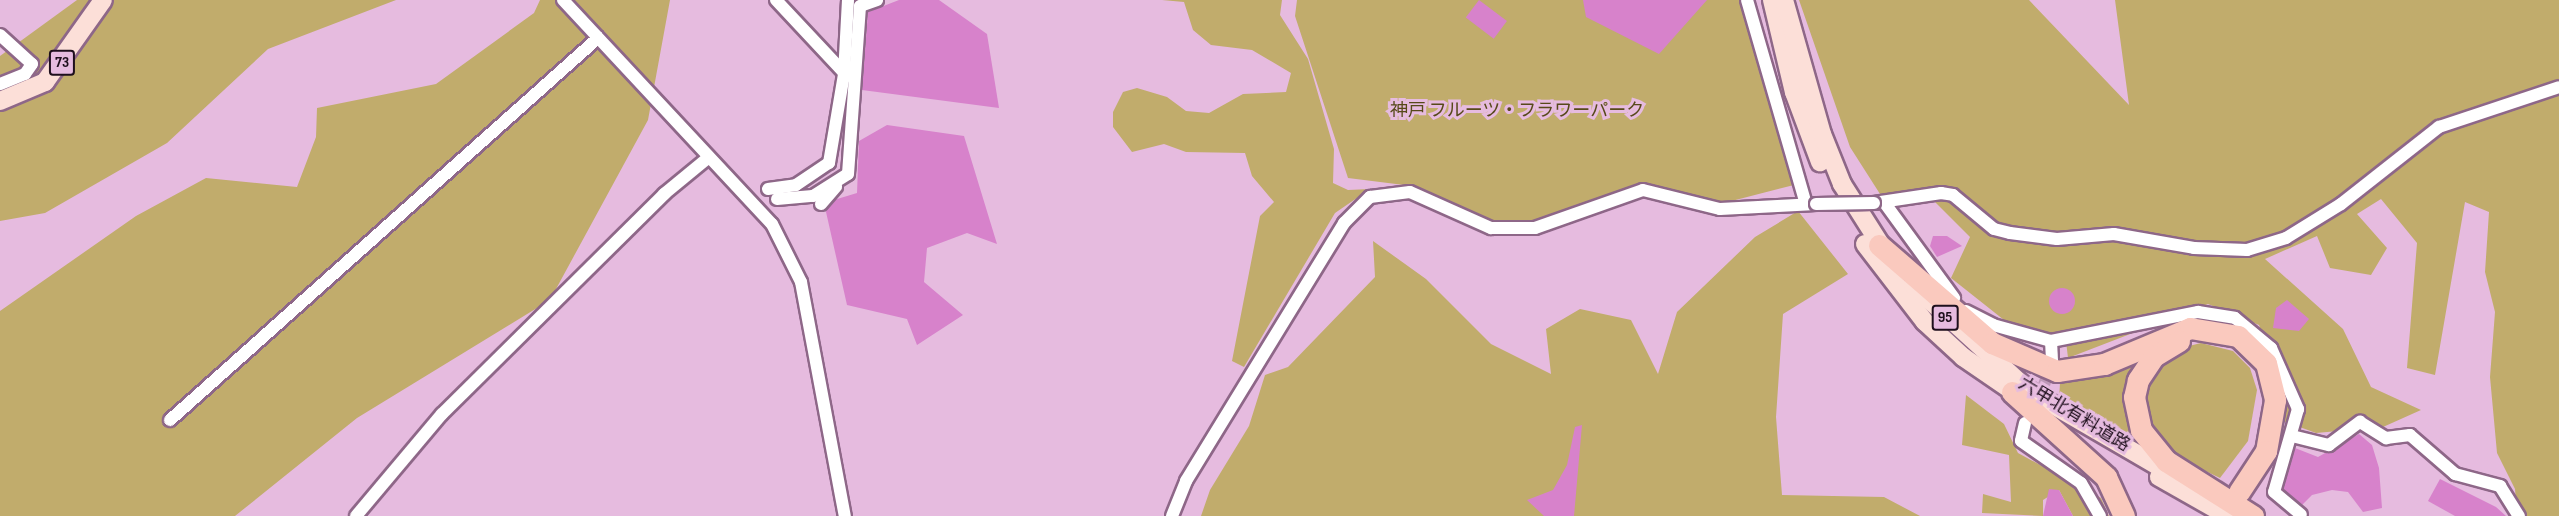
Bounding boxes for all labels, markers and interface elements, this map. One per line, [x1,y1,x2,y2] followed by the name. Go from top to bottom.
[48,50,76,76] road number: 73
[1390,100,1644,122] park label: 神戸 フルーツ・フラワーパーク
[1932,305,1958,331] road number: 95
[2014,373,2134,457] street label: 六甲北有料道路

